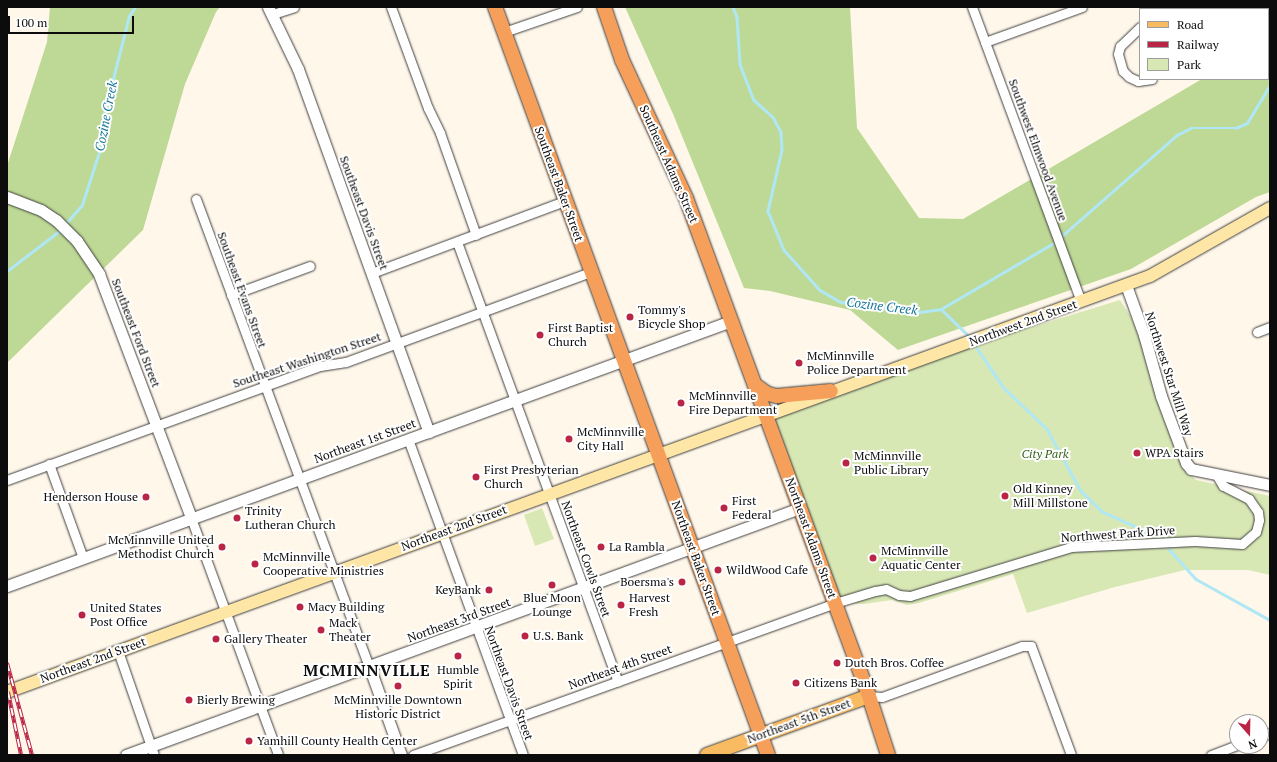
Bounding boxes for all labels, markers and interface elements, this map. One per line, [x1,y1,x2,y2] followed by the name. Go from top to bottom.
[10,8,136,34] scale bar
[1139,8,1269,80] legend
[15,15,47,30] text: 100 m
[1177,17,1204,32] text: Road
[1177,37,1219,52] text: Railway
[1177,57,1201,72] text: Park
[1006,77,1070,223] street label: Southwest Elmwood Avenue
[92,79,120,153] water label: Cozine Creek
[636,103,702,225] street label: Southeast Adams Street
[532,125,586,243] street label: Southeast Baker Street
[337,154,391,272] street label: Southeast Davis Street
[214,230,270,350] street label: Southeast Evans Street
[109,277,163,389] street label: Southeast Ford Street
[846,294,918,318] water label: Cozine Creek
[967,297,1079,349] street label: Northwest 2nd Street
[638,303,705,331] place label: Tommy's Bicycle Shop
[1142,310,1196,438] street label: Northwest Star Mill Way
[625,312,635,322] marker: Tommy's Bicycle Shop
[548,321,613,349] place label: First Baptist Church
[231,329,383,391] street label: Southeast Washington Street
[535,330,545,340] marker: First Baptist Church
[807,349,906,377] place label: McMinnville Police Department
[794,358,804,368] marker: McMinnville Police Department
[689,389,777,417] place label: McMinnville Fire Department
[676,398,686,408] marker: McMinnville Fire Department
[312,416,418,466] street label: Northeast 1st Street
[577,425,644,453] place label: McMinnville City Hall
[564,434,574,444] marker: McMinnville City Hall
[1145,446,1204,460] place label: WPA Stairs
[1021,447,1069,461] park label: City Park
[1132,448,1142,458] marker: WPA Stairs
[854,449,929,477] place label: McMinnville Public Library
[841,458,851,468] marker: McMinnville Public Library
[484,463,579,491] place label: First Presbyterian Church
[471,472,481,482] marker: First Presbyterian Church
[782,476,840,600] street label: Northeast Adams Street
[1013,482,1088,510] place label: Old Kinney Mill Millstone
[43,490,138,504] place label: Henderson House
[1000,491,1010,501] marker: Old Kinney Mill Millstone
[141,492,151,502] marker: Henderson House
[732,494,772,522] place label: First Federal
[558,499,614,619] street label: Northeast Cowls Street
[668,499,724,617] street label: Northeast Baker Street
[399,502,509,554] street label: Northeast 2nd Street
[719,503,729,513] marker: First Federal
[245,504,336,532] place label: Trinity Lutheran Church
[232,513,242,523] marker: Trinity Lutheran Church
[1061,523,1175,545] street label: Northwest Park Drive
[108,533,214,561] place label: McMinnville United Methodist Church
[609,540,665,554] place label: La Rambla
[217,542,227,552] marker: McMinnville United Methodist Church
[596,542,606,552] marker: La Rambla
[881,544,961,572] place label: McMinnville Aquatic Center
[263,550,384,578] place label: McMinnville Cooperative Ministries
[868,553,878,563] marker: McMinnville Aquatic Center
[250,559,260,569] marker: McMinnville Cooperative Ministries
[726,563,808,577] place label: WildWood Cafe
[713,565,723,575] marker: WildWood Cafe
[620,575,674,589] place label: Boersma's
[677,577,687,587] marker: Boersma's
[547,580,557,590] marker: Blue Moon Lounge
[435,583,481,597] place label: KeyBank
[484,585,494,595] marker: KeyBank
[523,591,581,619] place label: Blue Moon Lounge
[629,591,670,619] place label: Harvest Fresh
[405,595,513,645] street label: Northeast 3rd Street
[308,600,384,614] place label: Macy Building
[616,600,626,610] marker: Harvest Fresh
[90,601,161,629] place label: United States Post Office
[295,602,305,612] marker: Macy Building
[77,610,87,620] marker: United States Post Office
[329,616,371,644] place label: Mack Theater
[482,624,536,742] street label: Northeast Davis Street
[316,625,326,635] marker: Mack Theater
[533,629,584,643] place label: U.S. Bank
[520,631,530,641] marker: U.S. Bank
[224,632,307,646] place label: Gallery Theater
[38,634,148,686] street label: Northeast 2nd Street
[211,634,221,644] marker: Gallery Theater
[566,642,674,692] street label: Northeast 4th Street
[453,651,463,661] marker: Humble Spirit
[845,656,945,670] place label: Dutch Bros. Coffee
[832,658,842,668] marker: Dutch Bros. Coffee
[303,660,431,680] district label: MCMINNVILLE
[437,663,479,691] place label: Humble Spirit
[804,676,877,690] place label: Citizens Bank
[791,678,801,688] marker: Citizens Bank
[393,681,403,691] marker: McMinnville Downtown Historic District
[197,693,275,707] place label: Bierly Brewing
[334,693,462,721] place label: McMinnville Downtown Historic District
[184,695,194,705] marker: Bierly Brewing
[745,696,853,746] street label: Northeast 5th Street
[1229,714,1269,754] north arrow
[257,734,417,748] place label: Yamhill County Health Center
[244,736,254,746] marker: Yamhill County Health Center
[1246,736,1259,752] text: N

